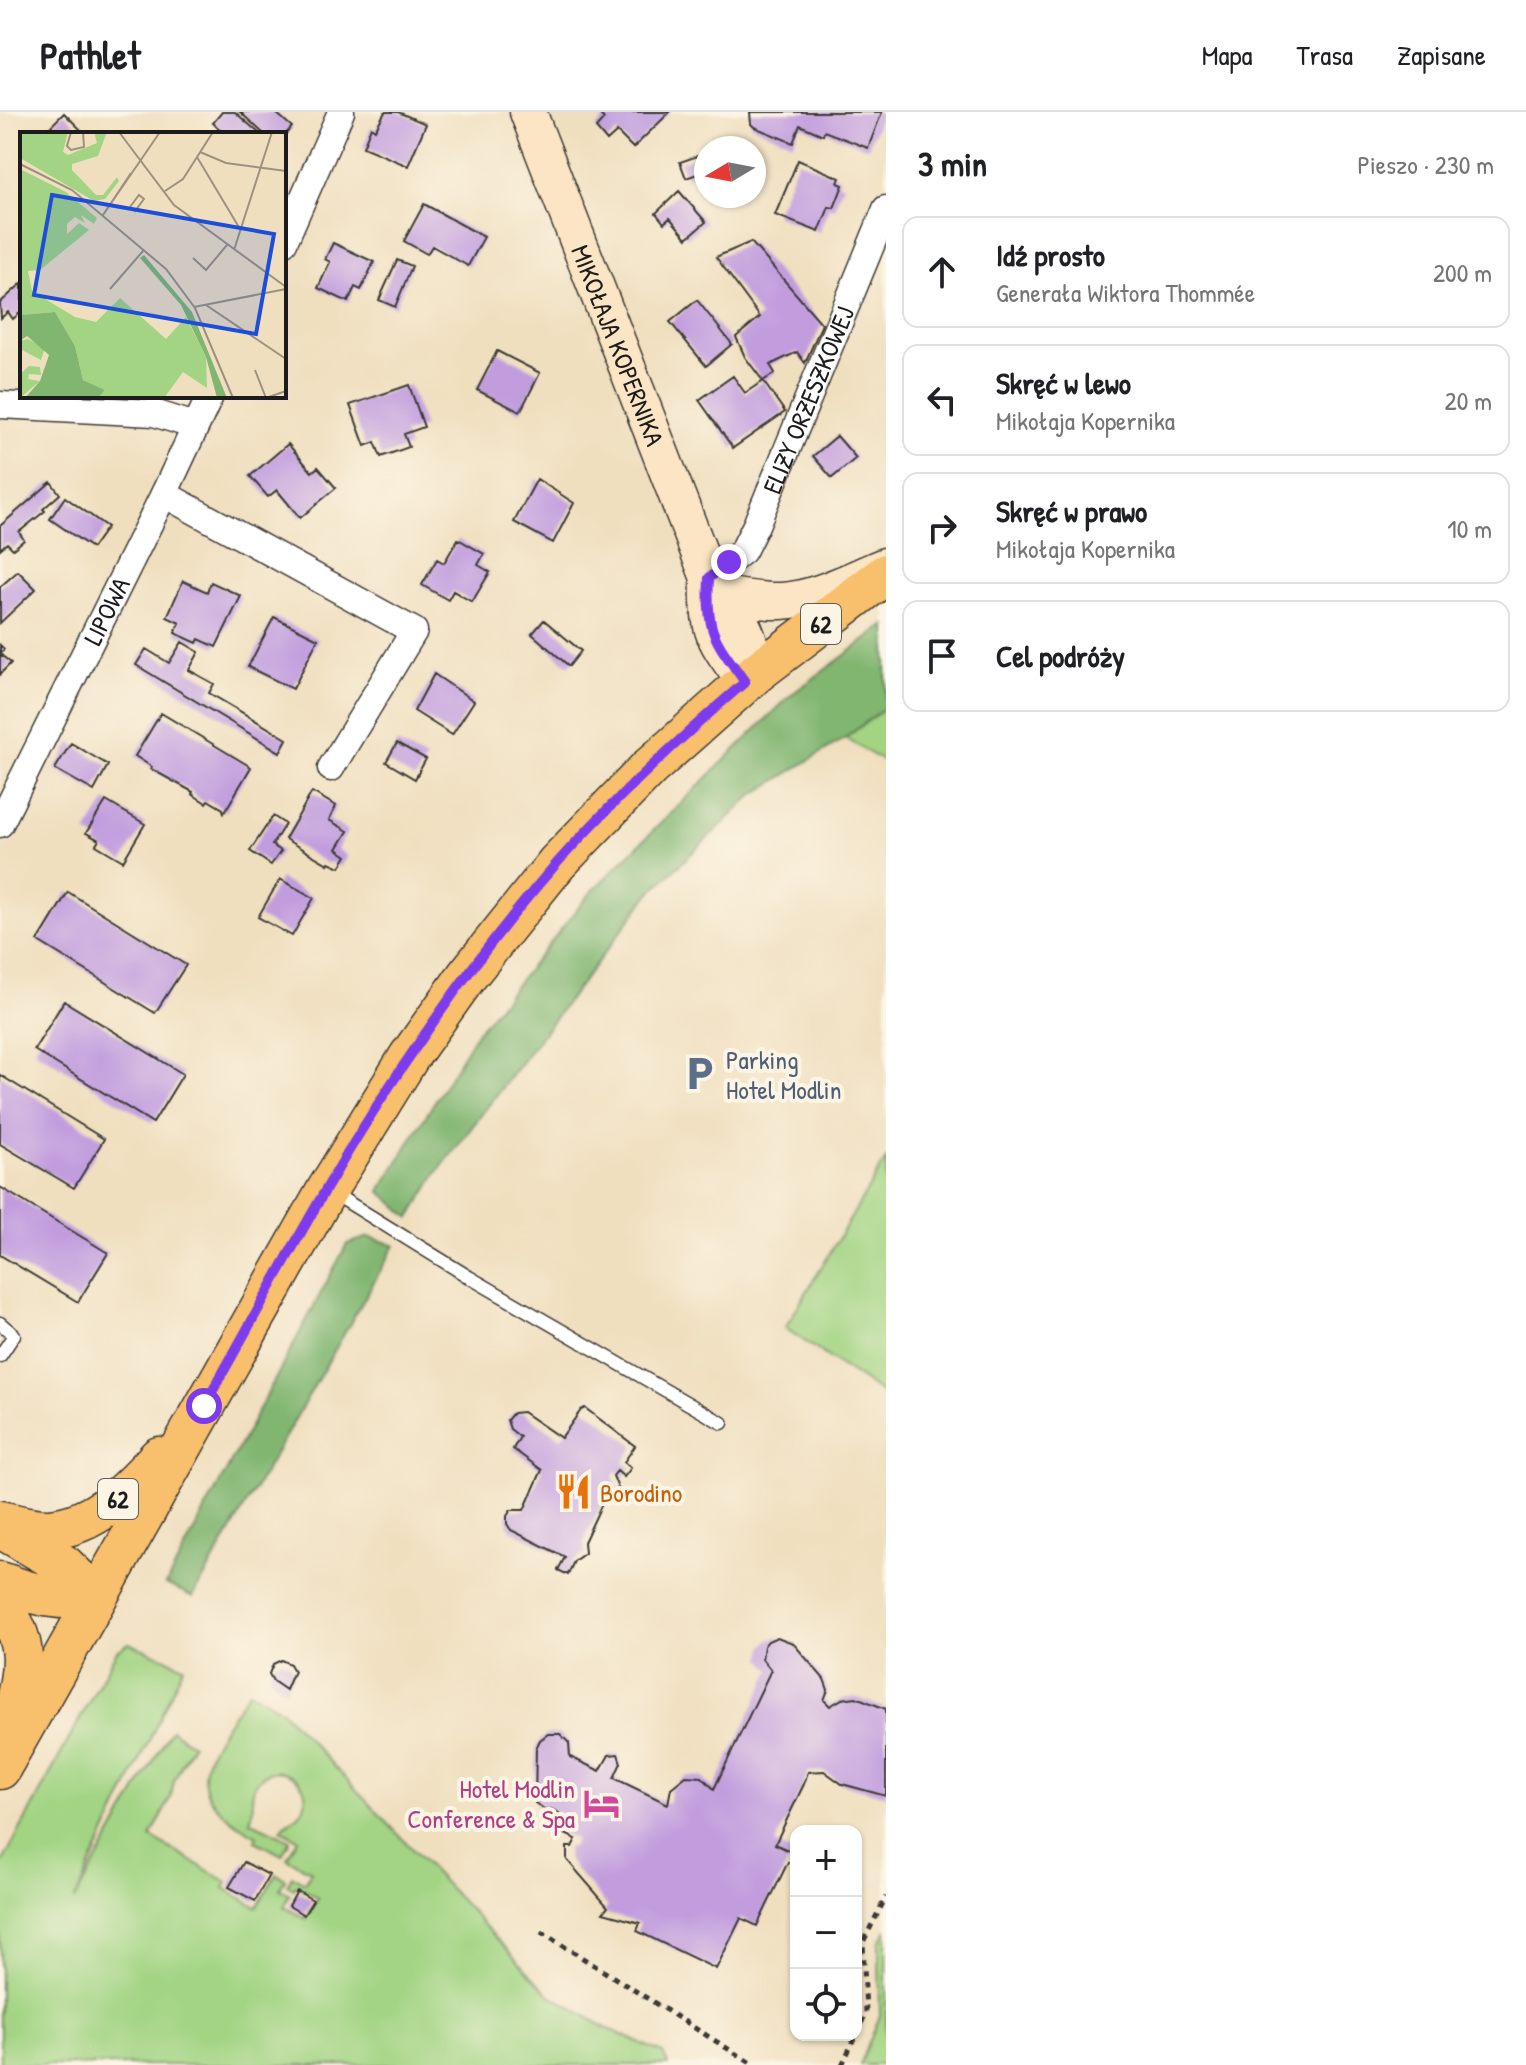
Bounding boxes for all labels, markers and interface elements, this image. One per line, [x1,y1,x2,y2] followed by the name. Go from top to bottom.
[40,29,141,81] text: Pathlet
[1202,36,1252,74] text: Mapa
[1296,36,1353,74] text: Trasa
[1397,36,1486,74] text: Zapisane
[20,132,286,398] inset map
[694,136,766,208] north arrow
[918,141,987,187] text: 3 min
[1357,147,1494,182] text: Pieszo · 230 m
[996,235,1105,275] text: Idź prosto
[564,240,673,451] street label: MIKOŁAJA KOPERNIKA
[920,250,964,294] icon: ahead
[1433,255,1492,290] text: 200 m
[996,275,1255,310] text: Generała Wiktora Thommée
[753,301,862,498] street label: ELIZY ORZESZKOWEJ
[996,363,1131,403] text: Skręć w lewo
[920,378,964,422] icon: left
[1445,383,1492,418] text: 20 m
[996,403,1175,438] text: Mikołaja Kopernika
[996,491,1147,531] text: Skręć w prawo
[920,506,964,550] icon: right
[1447,511,1492,546] text: 10 m
[996,531,1175,566] text: Mikołaja Kopernika
[711,544,747,580] route end
[74,571,138,651] street label: LIPOWA
[801,604,841,644] road number: 62
[920,634,964,678] icon: arrive
[996,636,1125,676] text: Cel podróży
[726,1042,841,1107] place label: Parking Hotel Modlin
[681,1055,719,1093] parking icon: Parking Hotel Modlin
[186,1388,222,1424] route start
[555,1473,593,1511] restaurant icon: Borodino
[600,1475,682,1510] place label: Borodino
[98,1479,138,1519] road number: 62
[407,1771,575,1836] place label: Hotel Modlin Conference & Spa
[582,1784,620,1822] hotel icon: Hotel Modlin Conference & Spa
[790,1825,862,2041] map controls
[790,1825,862,1897] button: +
[790,1897,862,1969] button: −
[790,1969,862,2041] button: locate

